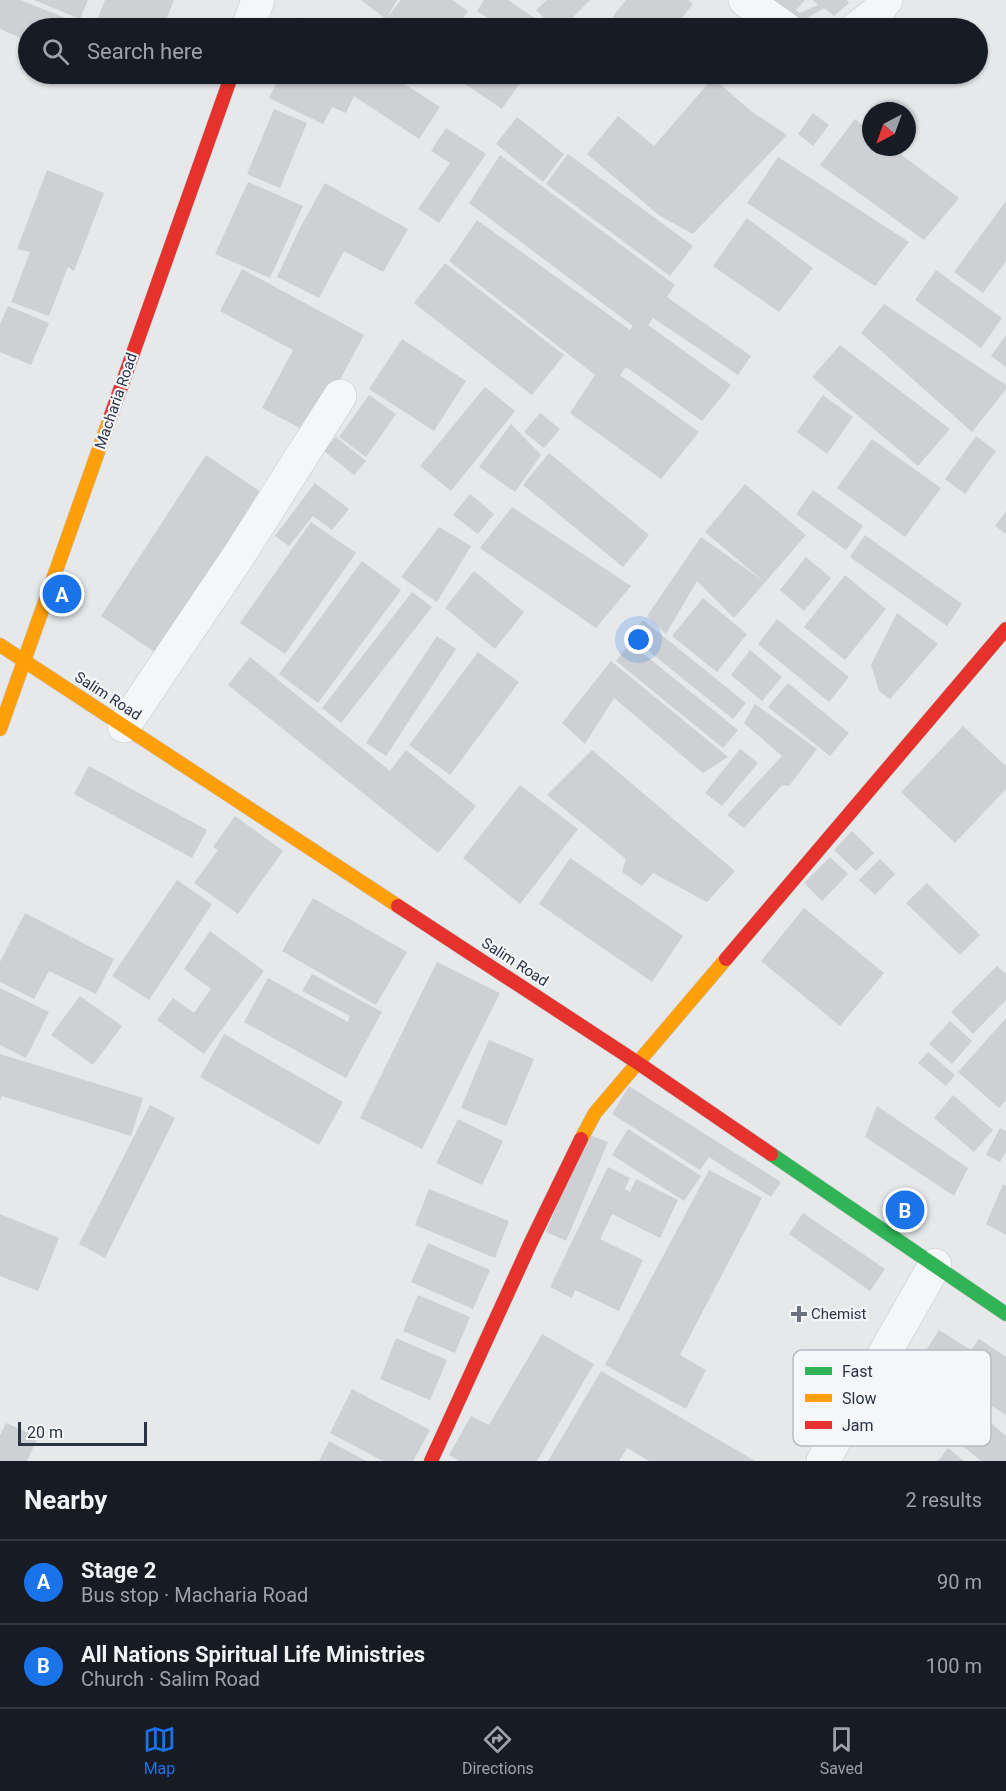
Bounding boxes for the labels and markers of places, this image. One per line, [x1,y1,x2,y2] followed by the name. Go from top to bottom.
[42,572,82,616] pin: A
[886,1188,924,1232] pin: B
[811,1305,867,1323] place label: Chemist
[792,1307,806,1321] marker: Chemist

